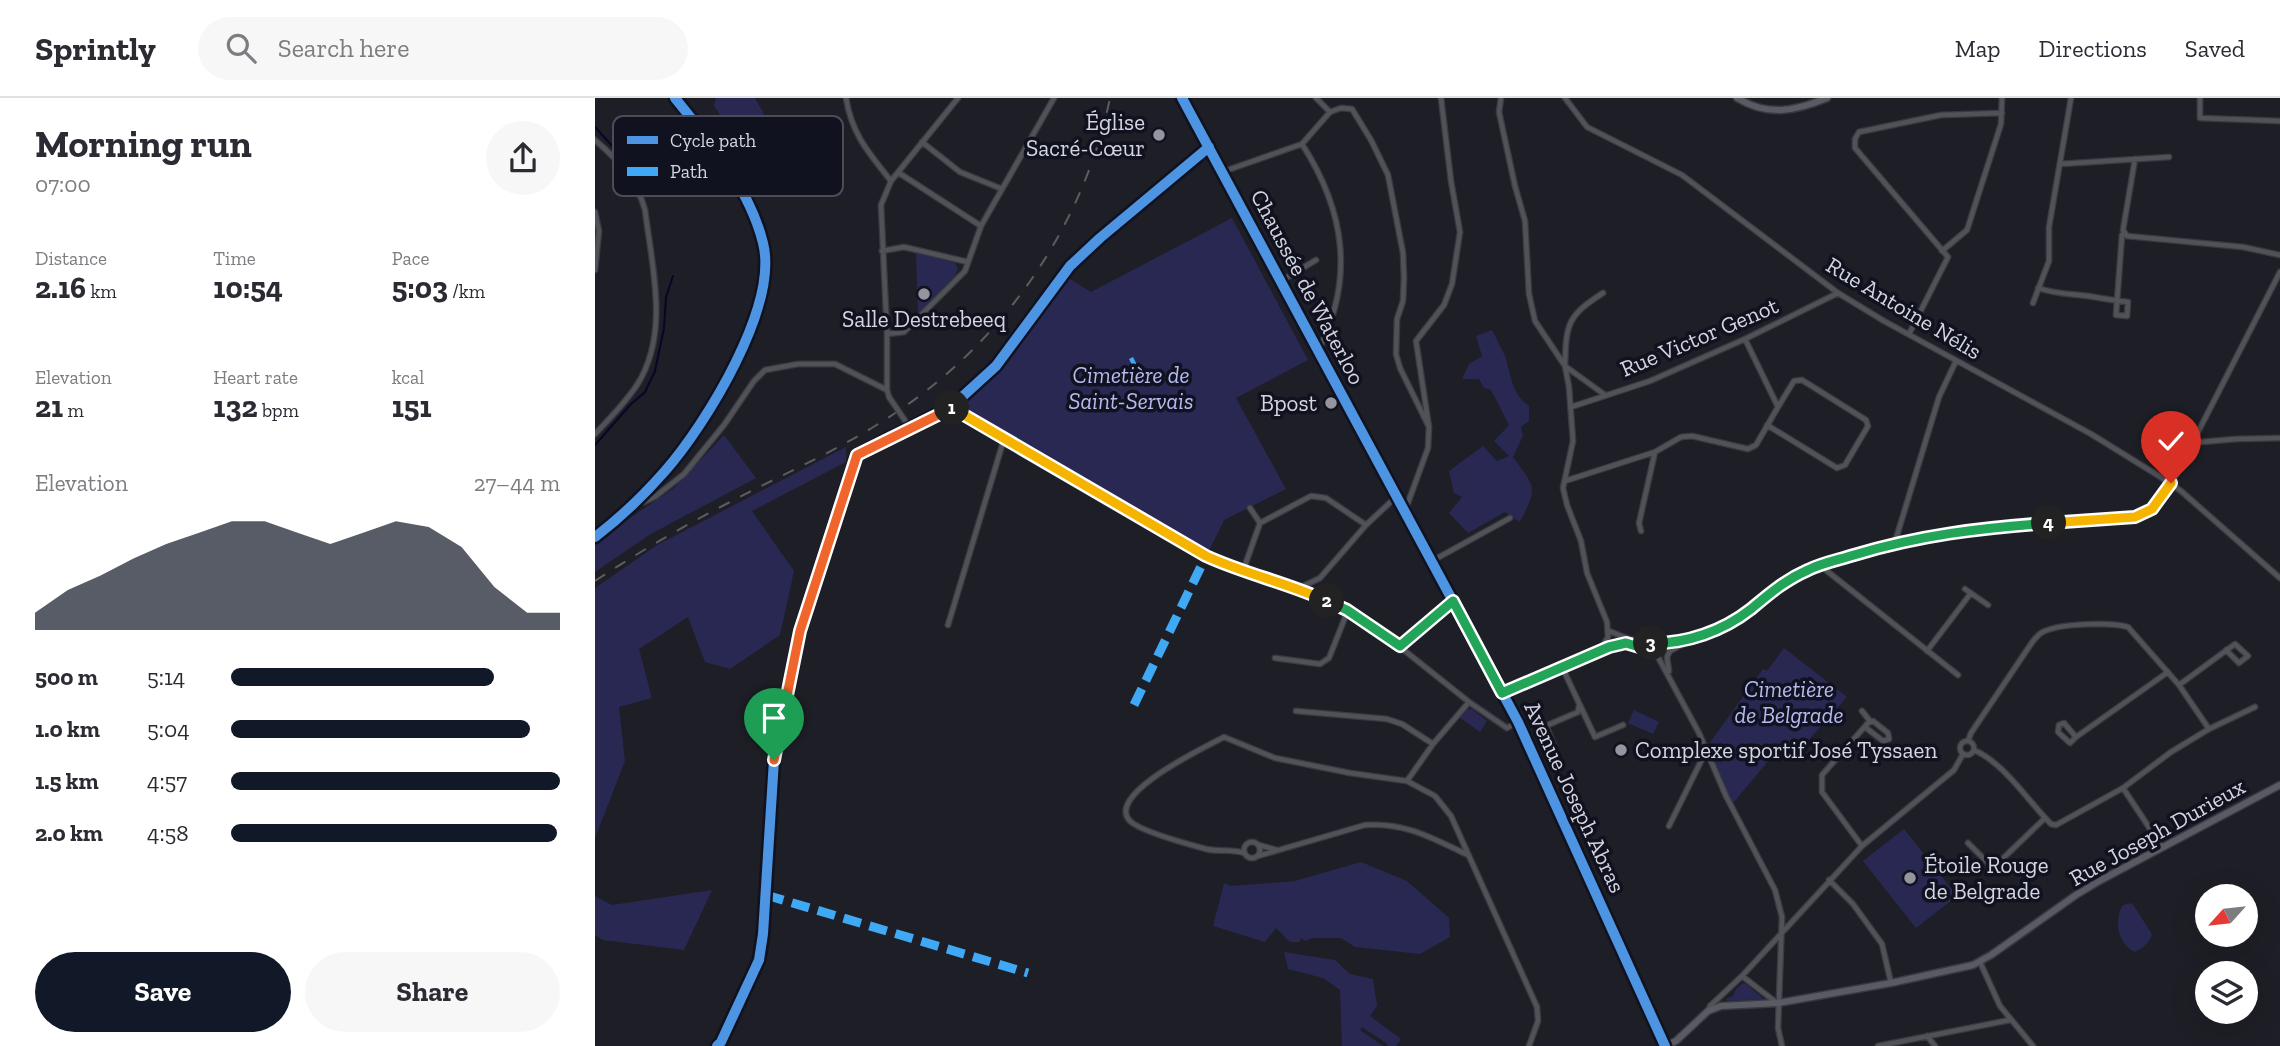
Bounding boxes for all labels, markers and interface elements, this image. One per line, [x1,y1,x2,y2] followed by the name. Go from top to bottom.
[198,17,688,80] search box
[35,29,156,68] text: Sprintly
[222,29,260,67] icon: search
[278,32,409,64] text: Search here
[1955,34,2001,63] text: Map
[2039,34,2147,63] text: Directions
[2185,34,2245,63] text: Saved
[1026,108,1145,162] place label: Église Sacré-Cœur
[613,116,843,196] legend
[35,121,252,167] text: Morning run
[486,121,560,195] button: share
[1151,127,1167,143] marker: Église Sacré-Cœur
[670,129,756,152] text: Cycle path
[670,160,708,183] text: Path
[35,170,91,198] text: 07:00
[1245,185,1371,389] street label: Chaussée de Waterloo
[35,247,107,270] text: Distance
[213,247,256,270] text: Time
[392,247,429,270] text: Pace
[1821,251,1987,365] street label: Rue Antoine Nélis
[35,270,86,306] text: 2.16
[213,270,283,306] text: 10:54
[392,270,448,306] text: 5:03
[86,280,117,303] text: km
[448,280,485,303] text: /km
[916,286,932,302] marker: Salle Destrebeeq
[1616,291,1783,383] street label: Rue Victor Genot
[842,305,1007,333] place label: Salle Destrebeeq
[1068,361,1194,415] park label: Cimetière de Saint-Servais
[35,366,112,389] text: Elevation
[213,366,298,389] text: Heart rate
[392,366,424,389] text: kcal
[35,389,63,425] text: 21
[213,389,258,425] text: 132
[392,389,432,425] text: 151
[1260,389,1317,417] place label: Bpost
[935,390,969,426] pin: 1
[1323,395,1339,411] marker: Bpost
[948,396,955,419] text: 1
[63,399,84,422] text: m
[258,399,299,422] text: bpm
[2141,411,2201,483] pin
[2152,422,2190,460] icon: check
[35,469,128,497] text: Elevation
[474,469,560,497] text: 27–44 m
[2031,506,2067,540] pin: 4
[2043,511,2054,534] text: 4
[1309,584,1345,618] pin: 2
[1321,589,1332,612] text: 2
[1633,626,1669,660] pin: 3
[1645,631,1656,654] text: 3
[35,663,98,691] text: 500 m
[147,663,185,691] text: 5:14
[1735,675,1843,729] park label: Cimetière de Belgrade
[744,688,804,760] pin
[1518,697,1632,897] street label: Avenue Joseph Abras
[755,699,793,737] icon: arrive
[35,715,100,743] text: 1.0 km
[147,715,190,743] text: 5:04
[1635,736,1937,764] place label: Complexe sportif José Tyssaen
[1613,742,1629,758] marker: Complexe sportif José Tyssaen
[35,767,99,795] text: 1.5 km
[147,767,187,795] text: 4:57
[2064,772,2250,892] street label: Rue Joseph Durieux
[35,819,103,847] text: 2.0 km
[147,819,189,847] text: 4:58
[1924,851,2049,905] place label: Étoile Rouge de Belgrade
[1902,870,1918,886] marker: Étoile Rouge de Belgrade
[2195,884,2257,947] north arrow
[2195,884,2258,1024] map controls
[35,952,291,1032] button: Save
[305,952,560,1032] button: Share
[2195,961,2258,1024] button: layers

